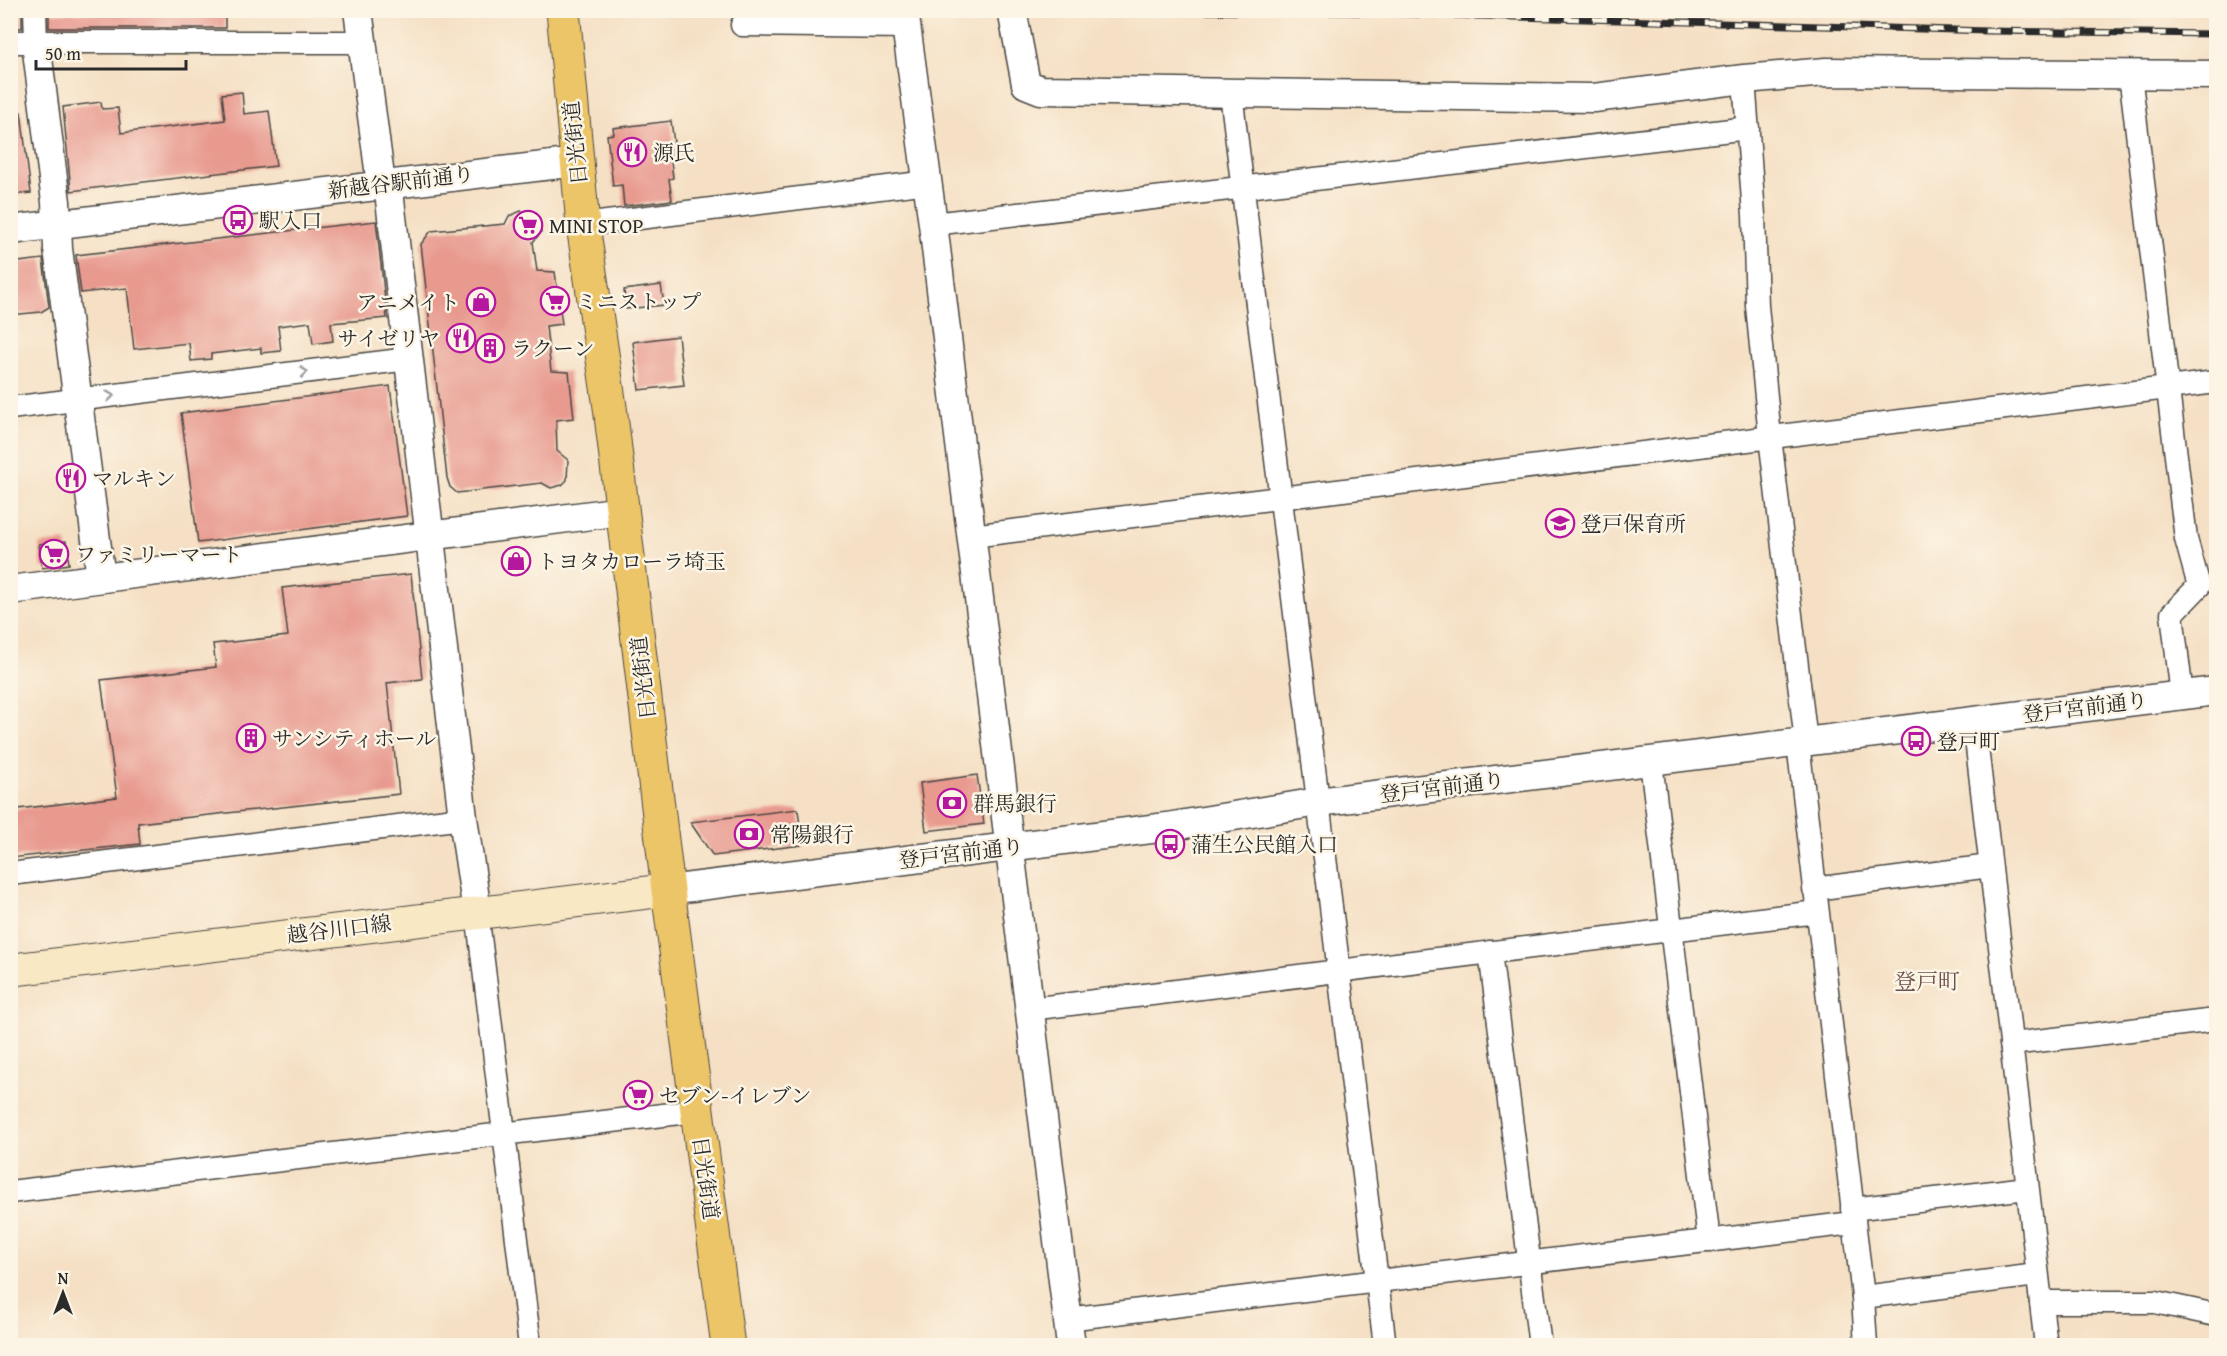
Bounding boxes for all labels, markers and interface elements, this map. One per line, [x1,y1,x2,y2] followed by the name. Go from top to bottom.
[36,33,186,71] scale bar
[45,40,81,67] text: 50 m
[555,100,595,186] street label: 日光街道
[616,136,648,168] restaurant icon: 源氏
[653,137,695,168] place label: 源氏
[326,158,476,206] street label: 新越谷駅前通り
[222,204,254,236] bus stop icon: 駅入口
[259,205,322,236] place label: 駅入口
[512,209,544,241] supermarket icon: MINI STOP
[549,210,644,241] place label: MINI STOP
[539,285,571,317] supermarket icon: ミニストップ
[465,286,497,318] shop icon: アニメイト
[576,286,701,317] place label: ミニストップ
[356,287,460,318] place label: アニメイト
[445,322,477,354] restaurant icon: サイゼリヤ
[338,323,440,354] place label: サイゼリヤ
[474,332,506,364] building icon: ラクーン
[511,333,595,364] place label: ラクーン
[299,367,308,379] one-way arrow
[106,391,115,403] one-way arrow
[55,462,87,494] restaurant icon: マルキン
[92,463,176,494] place label: マルキン
[1544,507,1576,539] school or university icon: 登戸保育所
[1581,508,1686,539] place label: 登戸保育所
[38,538,70,570] supermarket icon: ファミリーマート
[75,539,243,570] place label: ファミリーマート
[500,545,532,577] shop icon: トヨタカローラ埼玉
[537,546,726,577] place label: トヨタカローラ埼玉
[622,634,664,722] street label: 日光街道
[2021,684,2149,730] street label: 登戸宮前通り
[235,722,267,754] building icon: サンシティホール
[272,723,436,754] place label: サンシティホール
[1900,725,1932,757] bus stop icon: 登戸町
[1937,726,2000,757] place label: 登戸町
[1378,764,1506,810] street label: 登戸宮前通り
[936,787,968,819] bank icon: 群馬銀行
[973,788,1057,819] place label: 群馬銀行
[733,818,765,850] bank icon: 常陽銀行
[770,819,854,850] place label: 常陽銀行
[1154,828,1186,860] bus stop icon: 蒲生公民館入口
[1191,829,1338,860] place label: 蒲生公民館入口
[897,830,1025,876] street label: 登戸宮前通り
[285,907,393,951] street label: 越谷川口線
[1894,965,1960,997] district label: 登戸町
[622,1079,654,1111] supermarket icon: セブン-イレブン
[659,1080,812,1111] place label: セブン-イレブン
[685,1134,727,1222] street label: 日光街道
[33,1263,93,1323] north arrow
[58,1266,69,1290] text: N

